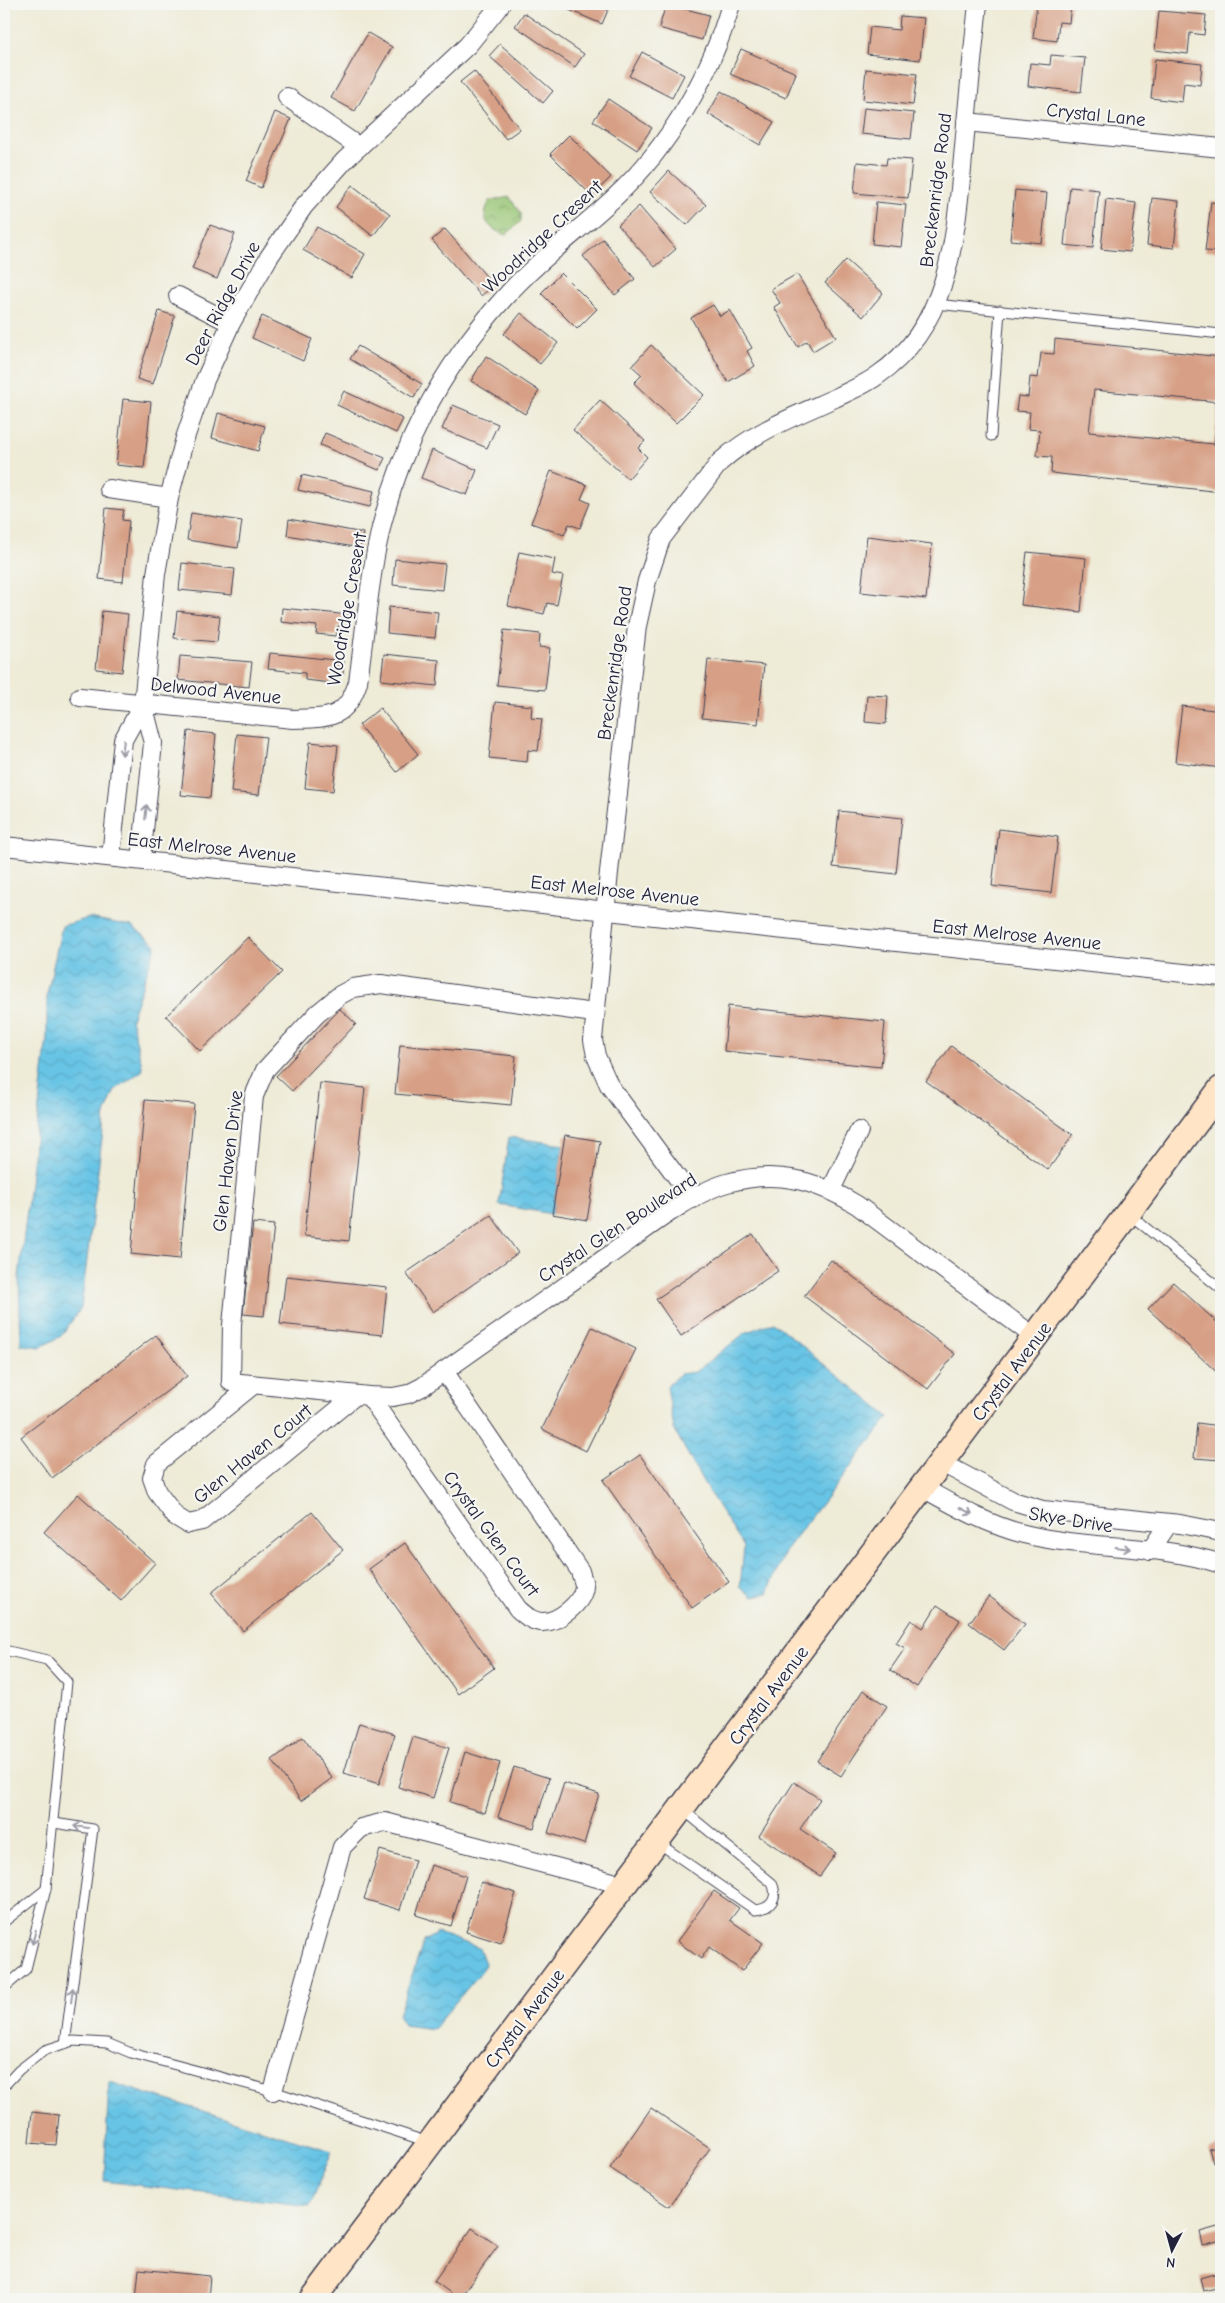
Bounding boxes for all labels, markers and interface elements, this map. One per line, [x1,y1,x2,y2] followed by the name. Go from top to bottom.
[1045,99,1147,131] street label: Crystal Lane
[916,112,956,269] street label: Breckenridge Road
[478,175,607,298] street label: Woodridge Cresent
[181,238,265,369] street label: Deer Ridge Drive
[323,530,371,688] street label: Woodridge Cresent
[593,585,637,742] street label: Breckenridge Road
[150,673,282,709] street label: Delwood Avenue
[118,739,128,755] one-way arrow
[142,804,151,820] one-way arrow
[127,828,297,868] street label: East Melrose Avenue
[530,871,700,911] street label: East Melrose Avenue
[932,915,1102,955] street label: East Melrose Avenue
[208,1089,248,1233] street label: Glen Haven Drive
[534,1168,701,1287] street label: Crystal Glen Boulevard
[967,1318,1056,1426] street label: Crystal Avenue
[189,1399,317,1508] street label: Glen Haven Court
[438,1467,544,1601] street label: Crystal Glen Court
[1027,1503,1114,1537] street label: Skye Drive
[958,1507,973,1516] one-way arrow
[1114,1543,1130,1553] one-way arrow
[724,1642,813,1750] street label: Crystal Avenue
[74,1822,90,1832] one-way arrow
[29,1928,38,1944] one-way arrow
[480,1965,569,2073] street label: Crystal Avenue
[67,1988,77,2004] one-way arrow
[1148,2226,1198,2276] north arrow
[1165,2254,1176,2271] text: N

